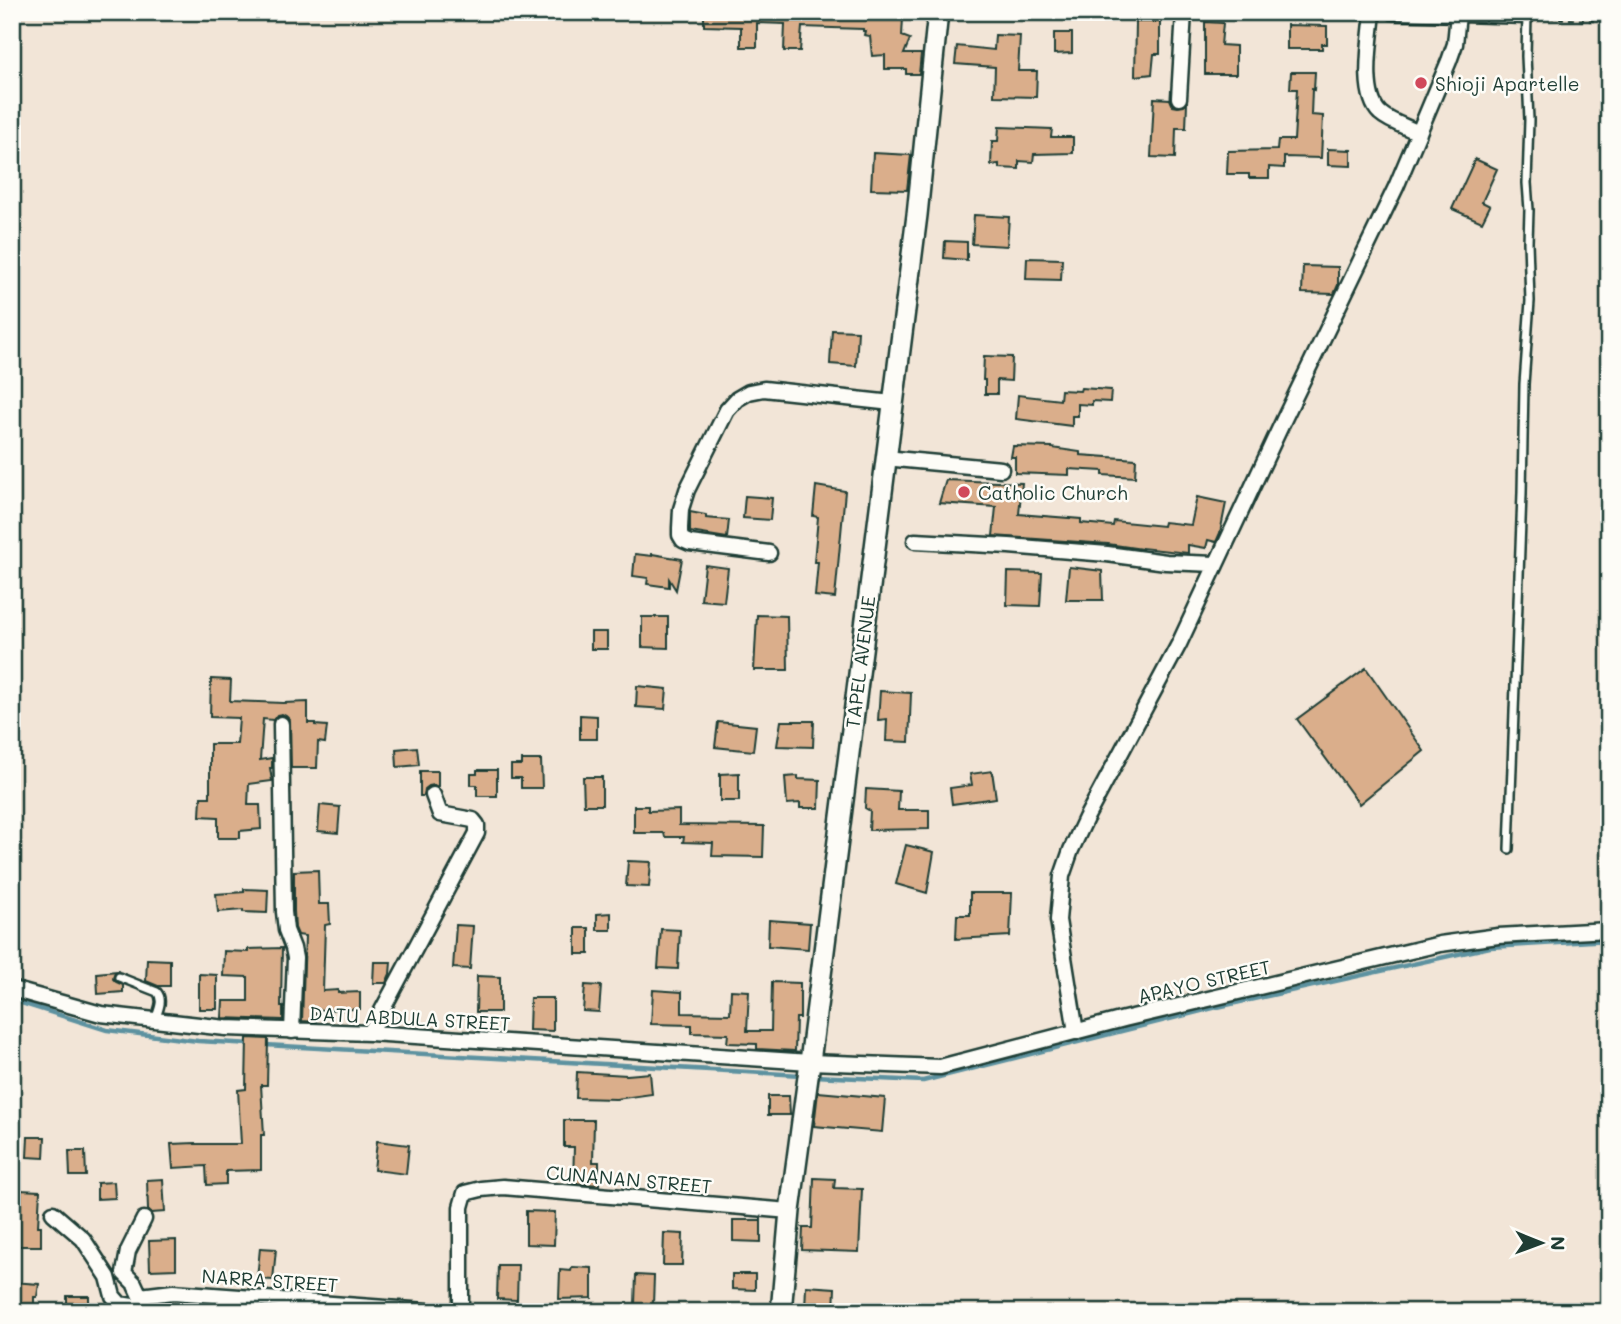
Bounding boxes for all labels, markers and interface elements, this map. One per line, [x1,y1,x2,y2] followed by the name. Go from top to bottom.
[1435,71,1579,96] place label: Shioji Apartelle
[1413,75,1429,91] marker: Shioji Apartelle
[978,480,1128,505] place label: Catholic Church
[956,484,972,500] marker: Catholic Church
[839,594,881,730] street label: TAPEL AVENUE
[1135,954,1273,1008] street label: APAYO STREET
[309,1000,511,1036] street label: DATU ABDULA STREET
[545,1159,713,1199] street label: CUNANAN STREET
[1506,1208,1576,1278] north arrow
[1546,1236,1571,1251] text: N
[201,1263,339,1297] street label: NARRA STREET

